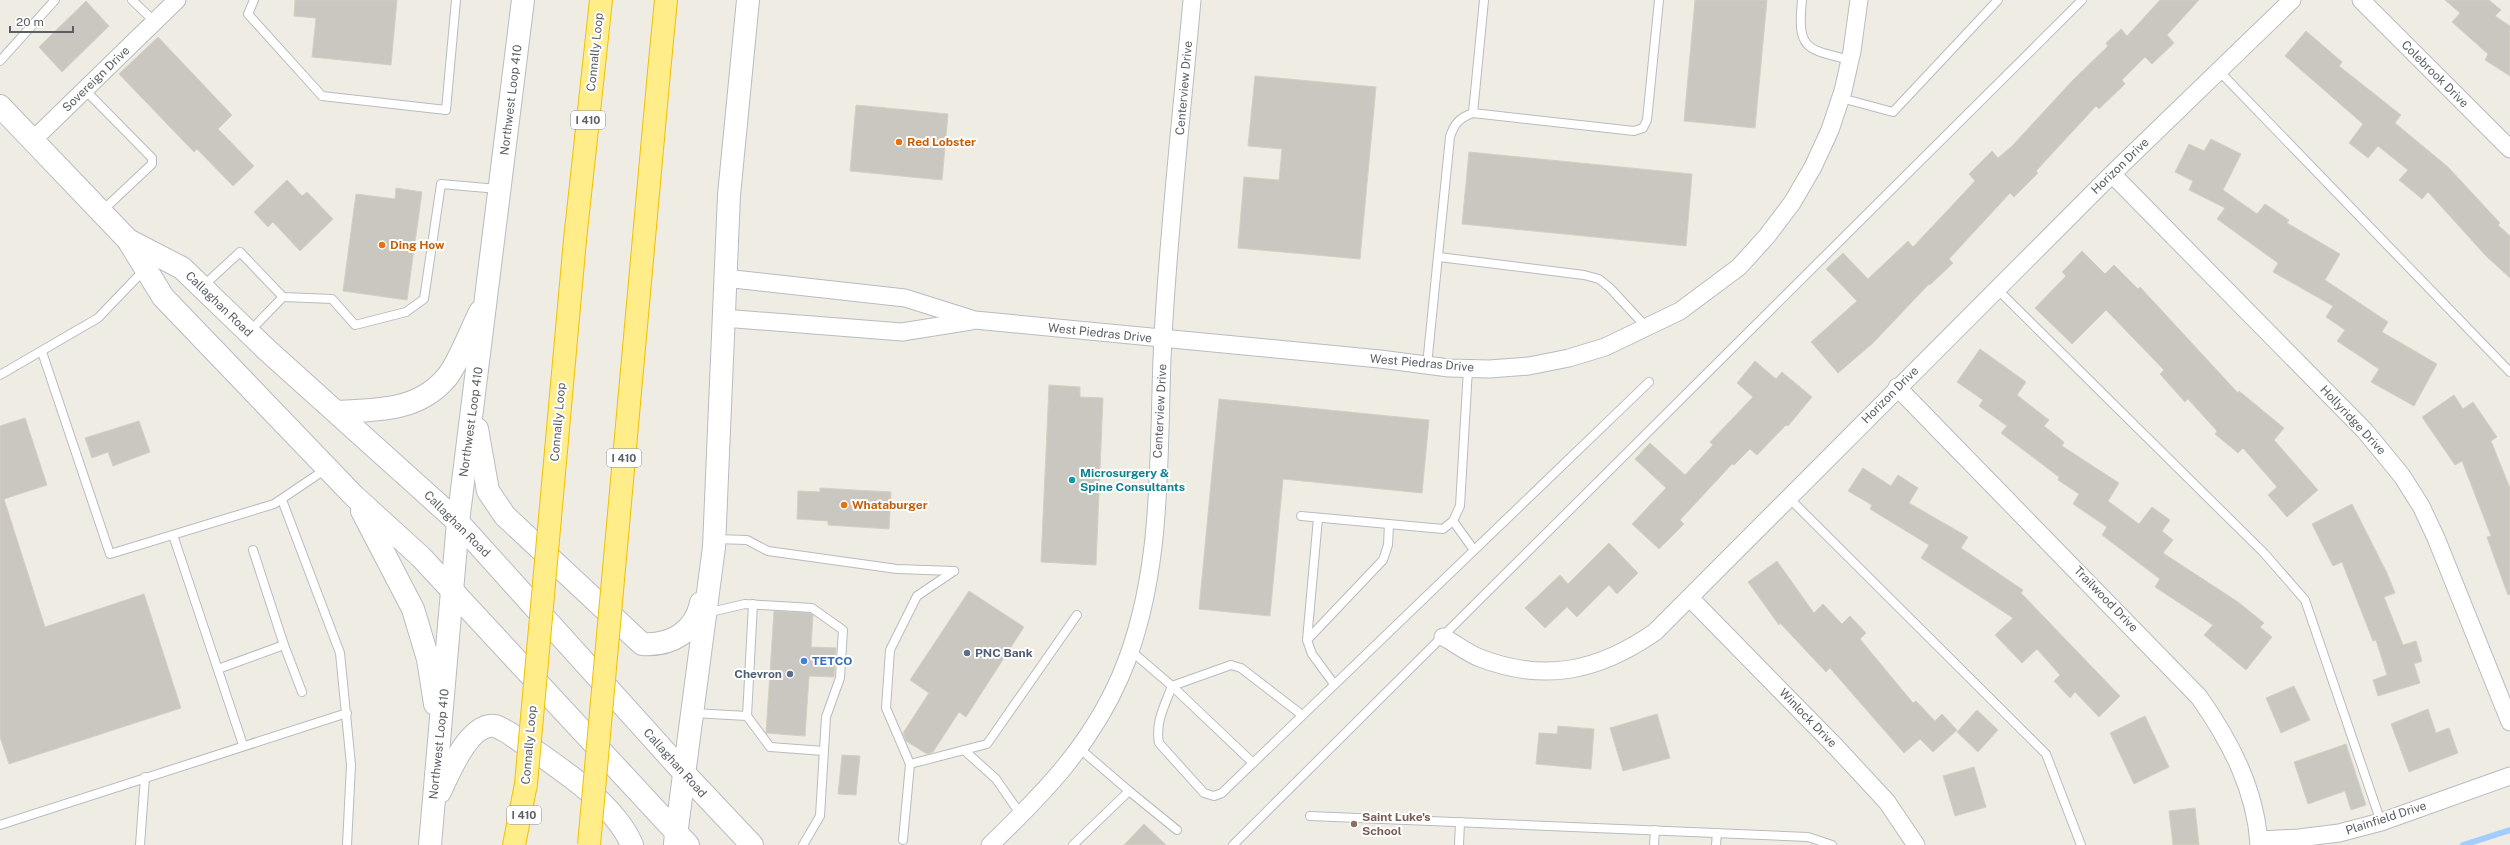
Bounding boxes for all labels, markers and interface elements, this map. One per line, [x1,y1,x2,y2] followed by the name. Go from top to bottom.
[10,8,73,34] scale bar
[584,12,606,92] street label: Connally Loop
[16,15,44,29] text: 20 m
[2399,38,2472,111] street label: Colebrook Drive
[1173,40,1195,136] street label: Centerview Drive
[60,43,133,115] street label: Sovereign Drive
[497,44,525,156] street label: Northwest Loop 410
[571,111,605,129] road number: I 410
[907,135,976,149] place label: Red Lobster
[2088,135,2152,197] street label: Horizon Drive
[894,137,904,147] marker: Red Lobster
[390,238,445,252] place label: Ding How
[377,240,387,250] marker: Ding How
[183,268,255,340] street label: Callaghan Road
[1047,321,1153,345] street label: West Piedras Drive
[1369,351,1475,375] street label: West Piedras Drive
[1151,363,1169,459] street label: Centerview Drive
[1859,364,1921,426] street label: Horizon Drive
[456,366,486,478] street label: Northwest Loop 410
[548,382,568,462] street label: Connally Loop
[2317,382,2389,458] street label: Hollyridge Drive
[607,449,641,467] road number: I 410
[1080,466,1185,494] place label: Microsurgery & Spine Consultants
[1067,475,1077,485] marker: Microsurgery & Spine Consultants
[421,488,493,560] street label: Callaghan Road
[852,498,928,512] place label: Whataburger
[839,500,849,510] marker: Whataburger
[2071,563,2141,635] street label: Trailwood Drive
[975,646,1033,660] place label: PNC Bank
[962,648,972,658] marker: PNC Bank
[812,654,852,668] place label: TETCO
[799,656,809,666] marker: TETCO
[734,667,782,681] place label: Chevron
[785,669,795,679] marker: Chevron
[1776,686,1840,750] street label: Winlock Drive
[426,688,452,800] street label: Northwest Loop 410
[519,705,539,785] street label: Connally Loop
[640,726,710,800] street label: Callaghan Road
[2344,798,2428,838] street label: Plainfield Drive
[507,806,541,824] road number: I 410
[1362,810,1431,838] place label: Saint Luke's School
[1349,819,1359,829] marker: Saint Luke's School

